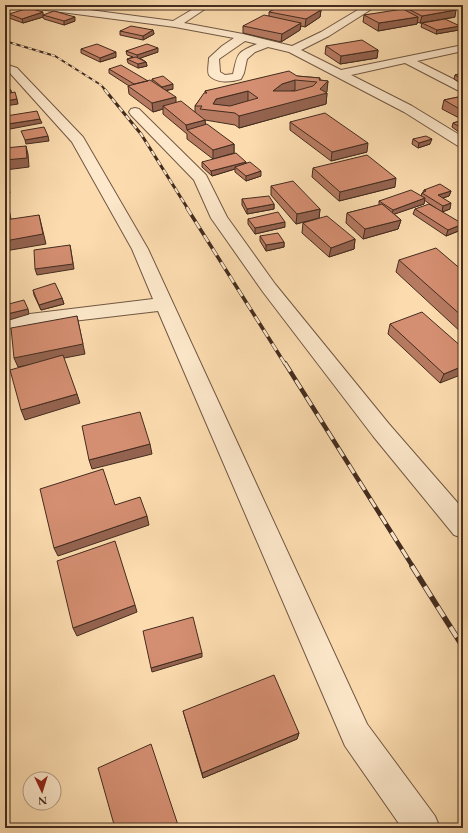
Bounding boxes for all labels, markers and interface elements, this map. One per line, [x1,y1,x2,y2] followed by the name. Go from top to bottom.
[22,771,62,811] north arrow
[38,794,48,808] text: N

